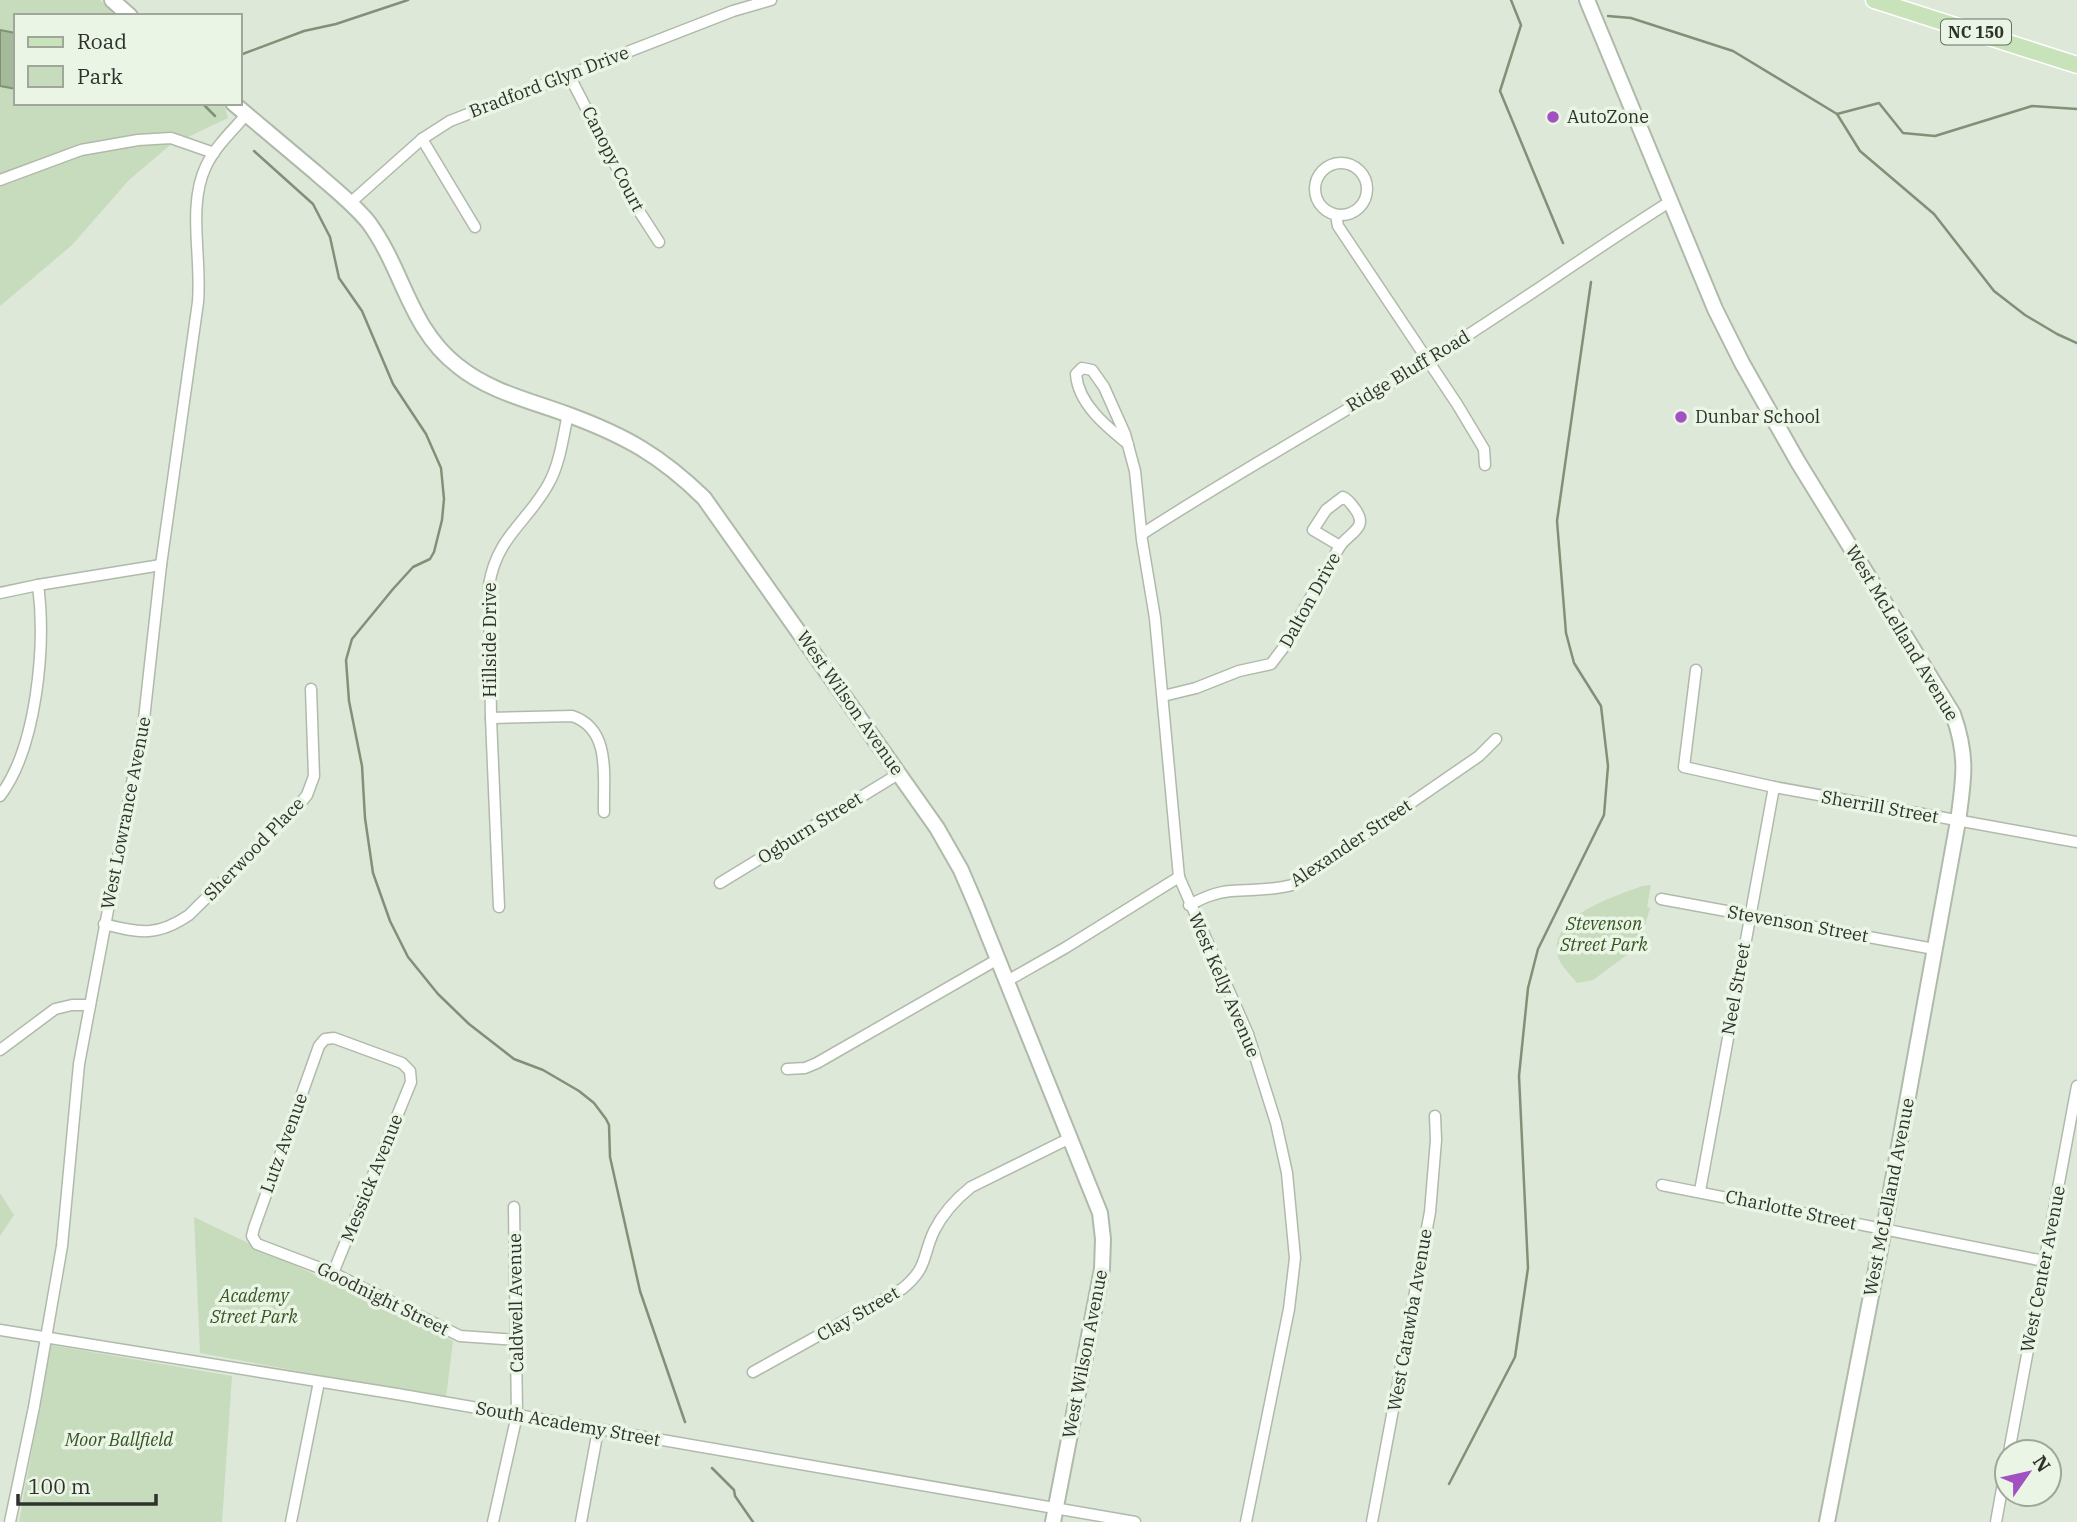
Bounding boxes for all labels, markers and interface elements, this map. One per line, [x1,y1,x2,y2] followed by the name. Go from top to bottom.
[14,14,242,105] legend
[1941,20,2011,44] road number: NC 150
[77,27,127,55] text: Road
[466,40,632,123] street label: Bradford Glyn Drive
[77,62,124,90] text: Park
[577,102,650,215] street label: Canopy Court
[1567,105,1649,128] place label: AutoZone
[1545,109,1561,125] marker: AutoZone
[1342,325,1474,417] street label: Ridge Bluff Road
[1695,405,1820,428] place label: Dunbar School
[1673,409,1689,425] marker: Dunbar School
[1841,541,1964,725] street label: West McLelland Avenue
[1274,548,1345,651] street label: Dalton Drive
[478,582,501,698] street label: Hillside Drive
[792,626,909,780] street label: West Wilson Avenue
[96,715,155,911] street label: West Lowrance Avenue
[1820,785,1940,828] street label: Sherrill Street
[753,786,866,869] street label: Ogburn Street
[199,792,309,905] street label: Sherwood Place
[1286,793,1416,892] street label: Alexander Street
[1726,900,1870,947] street label: Stevenson Street
[1184,909,1265,1061] street label: West Kelly Avenue
[1559,912,1648,956] park label: Stevenson Street Park
[1716,941,1755,1037] street label: Neel Street
[255,1090,312,1196] street label: Lutz Avenue
[1858,1096,1919,1298] street label: West McLelland Avenue
[335,1111,408,1245] street label: Messick Avenue
[1724,1184,1859,1235] street label: Charlotte Street
[2015,1184,2070,1354] street label: West Center Avenue
[1382,1227,1437,1413] street label: West Catawba Avenue
[503,1233,528,1373] street label: Caldwell Avenue
[314,1257,453,1340] street label: Goodnight Street
[1057,1268,1112,1440] street label: West Wilson Avenue
[813,1281,903,1346] street label: Clay Street
[209,1284,298,1328] park label: Academy Street Park
[474,1396,662,1451] street label: South Academy Street
[64,1428,173,1451] park label: Moor Ballfield
[1993,1438,2063,1508] north arrow
[2028,1451,2056,1476] text: N
[18,1462,156,1506] scale bar
[28,1472,91,1500] text: 100 m

